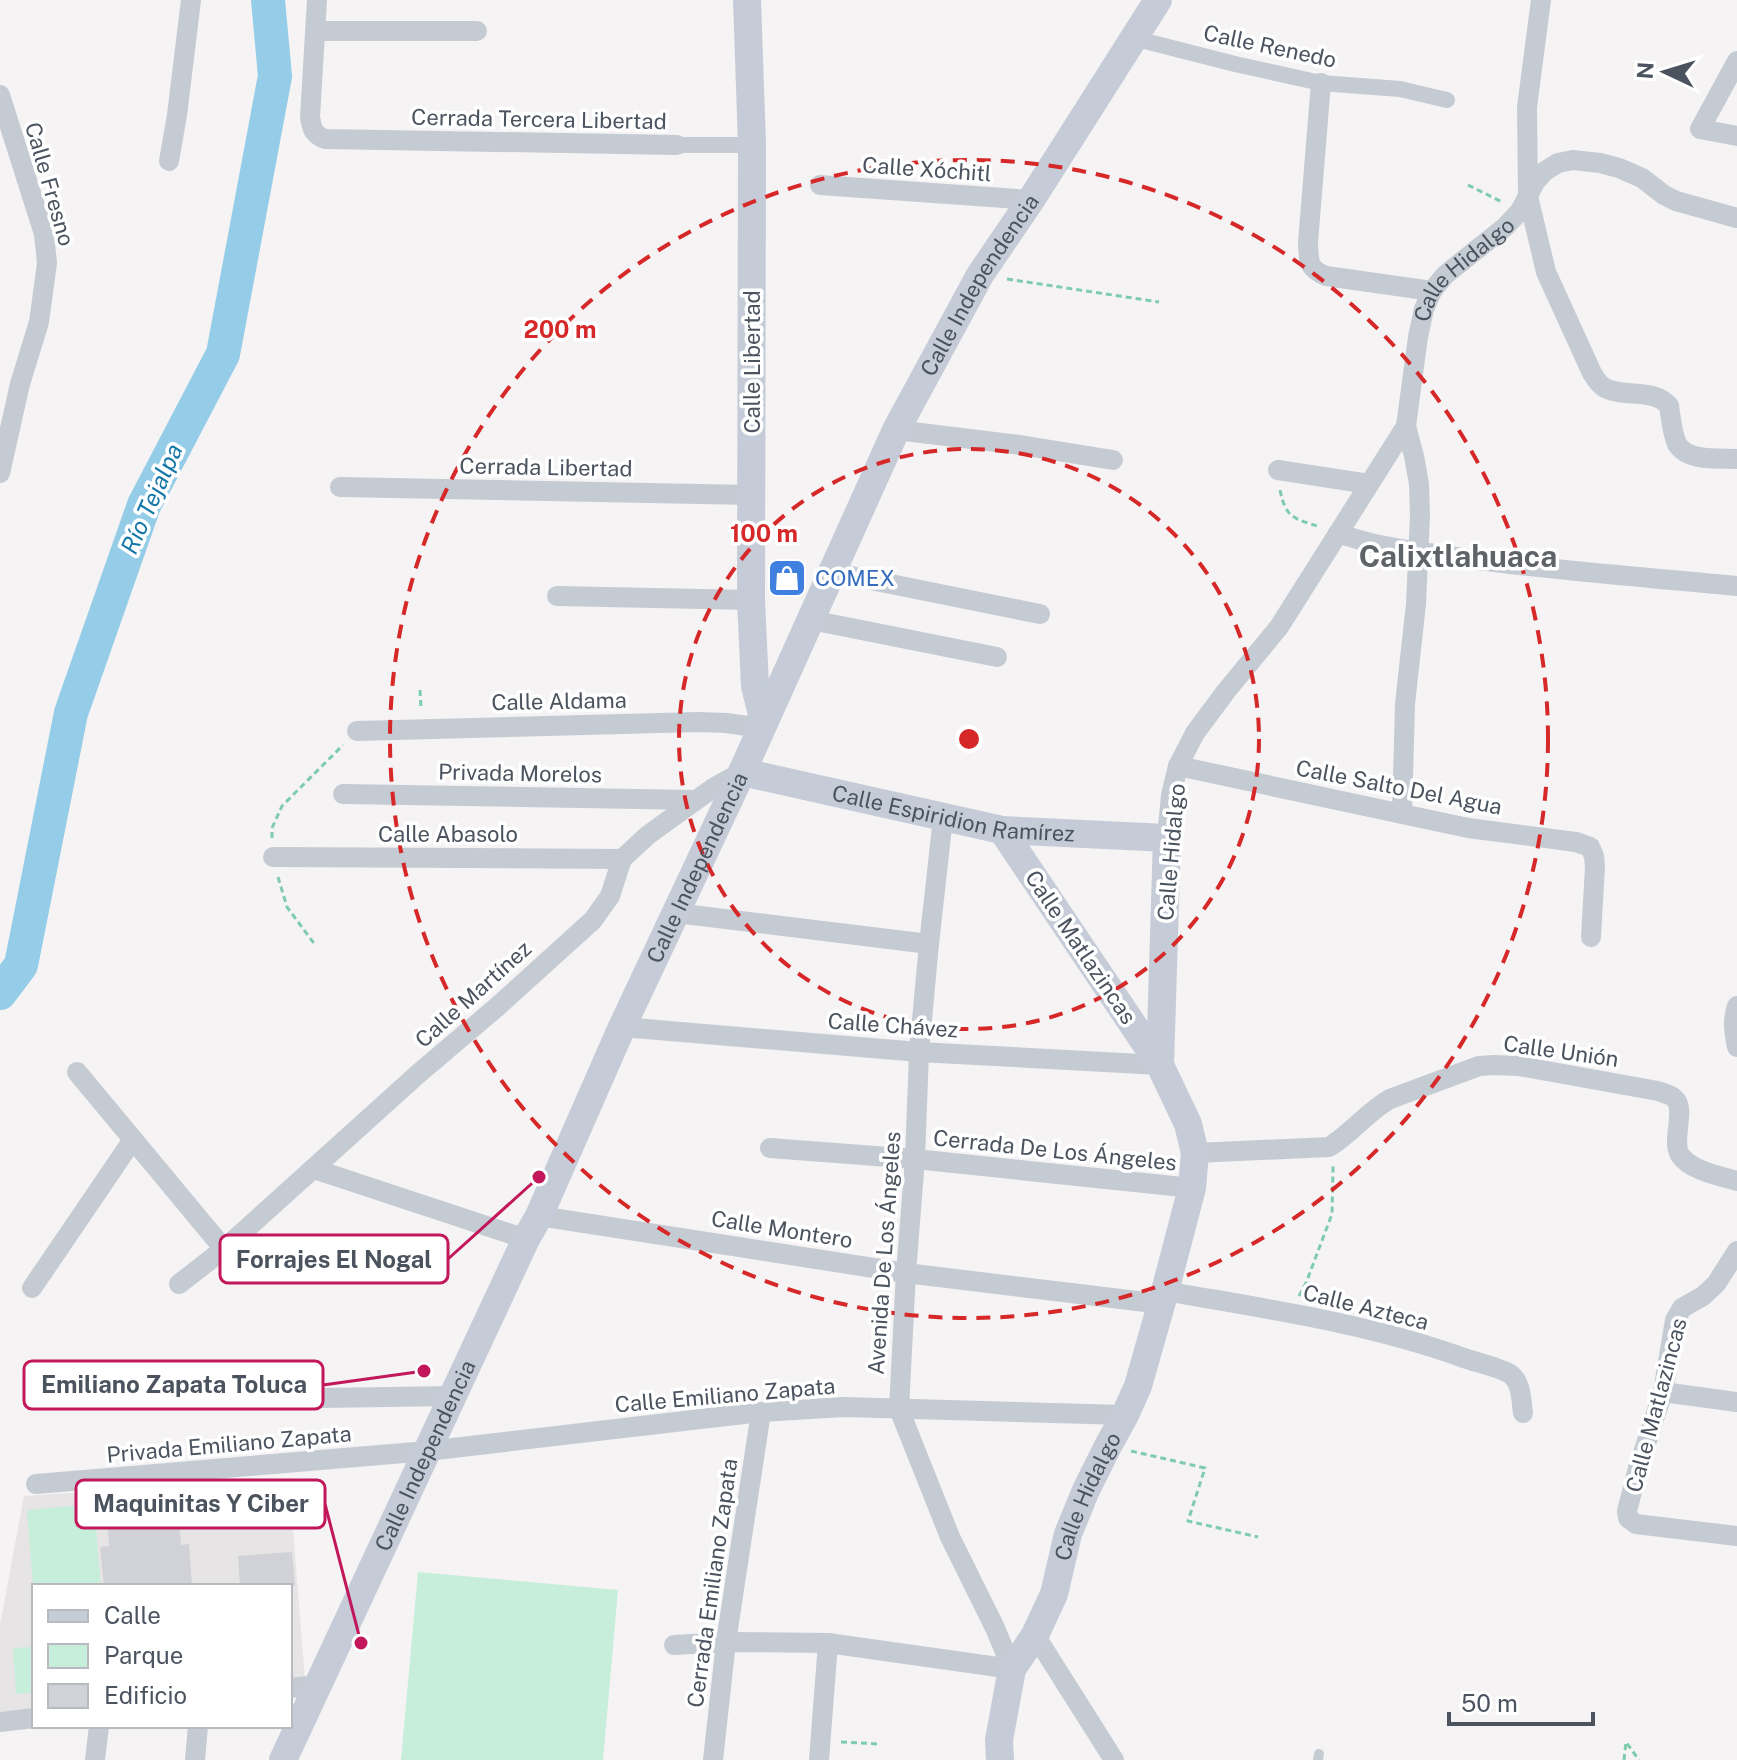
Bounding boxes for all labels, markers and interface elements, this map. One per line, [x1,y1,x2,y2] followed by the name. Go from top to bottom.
[1201,19,1339,73] street label: Calle Renedo
[1625,32,1705,112] north arrow
[1631,61,1659,80] text: N
[411,104,667,134] street label: Cerrada Tercera Libertad
[20,119,80,249] street label: Calle Fresno
[862,152,992,186] street label: Calle Xóchitl
[915,189,1044,380] street label: Calle Independencia
[1409,212,1520,324] street label: Calle Hidalgo
[739,290,765,434] street label: Calle Libertad
[523,315,597,343] text: 200 m
[114,439,188,558] water label: Río Tejalpa
[459,452,633,482] street label: Cerrada Libertad
[730,519,798,547] text: 100 m
[1359,538,1557,574] district label: Calixtlahuaca
[766,557,808,599] shop icon: COMEX
[815,565,895,591] place label: COMEX
[491,687,627,715] street label: Calle Aldama
[955,725,983,753] centre of rings
[1294,754,1504,820] street label: Calle Salto Del Agua
[438,759,602,787] street label: Privada Morelos
[641,768,753,967] street label: Calle Independencia
[830,780,1075,847] street label: Calle Espiridion Ramírez
[1152,782,1190,922] street label: Calle Hidalgo
[378,821,518,847] street label: Calle Abasolo
[1020,865,1142,1029] street label: Calle Matlazincas
[410,935,536,1053] street label: Calle Martínez
[827,1007,959,1043] street label: Calle Chávez
[1502,1030,1620,1072] street label: Calle Unión
[932,1124,1178,1176] street label: Cerrada De Los Ángeles
[863,1130,905,1376] street label: Avenida De Los Ángeles
[709,1205,855,1253] street label: Calle Montero
[220,1235,448,1283] callout: Forrajes El Nogal
[236,1245,432,1273] text: Forrajes El Nogal
[1301,1279,1431,1335] street label: Calle Azteca
[1620,1315,1692,1495] street label: Calle Matlazincas
[369,1356,481,1555] street label: Calle Independencia
[24,1361,323,1409] callout: Emiliano Zapata Toluca
[41,1370,307,1398] text: Emiliano Zapata Toluca
[614,1372,836,1418] street label: Calle Emiliano Zapata
[105,1420,353,1468] street label: Privada Emiliano Zapata
[1049,1427,1126,1563] street label: Calle Hidalgo
[682,1457,742,1709] street label: Cerrada Emiliano Zapata
[76,1480,325,1528] callout: Maquinitas Y Ciber
[93,1489,309,1517] text: Maquinitas Y Ciber
[32,1584,292,1728] legend
[104,1601,161,1629] text: Calle
[104,1641,183,1669] text: Parque
[1449,1676,1593,1726] scale bar
[104,1681,187,1709] text: Edificio
[1461,1689,1518,1717] text: 50 m

